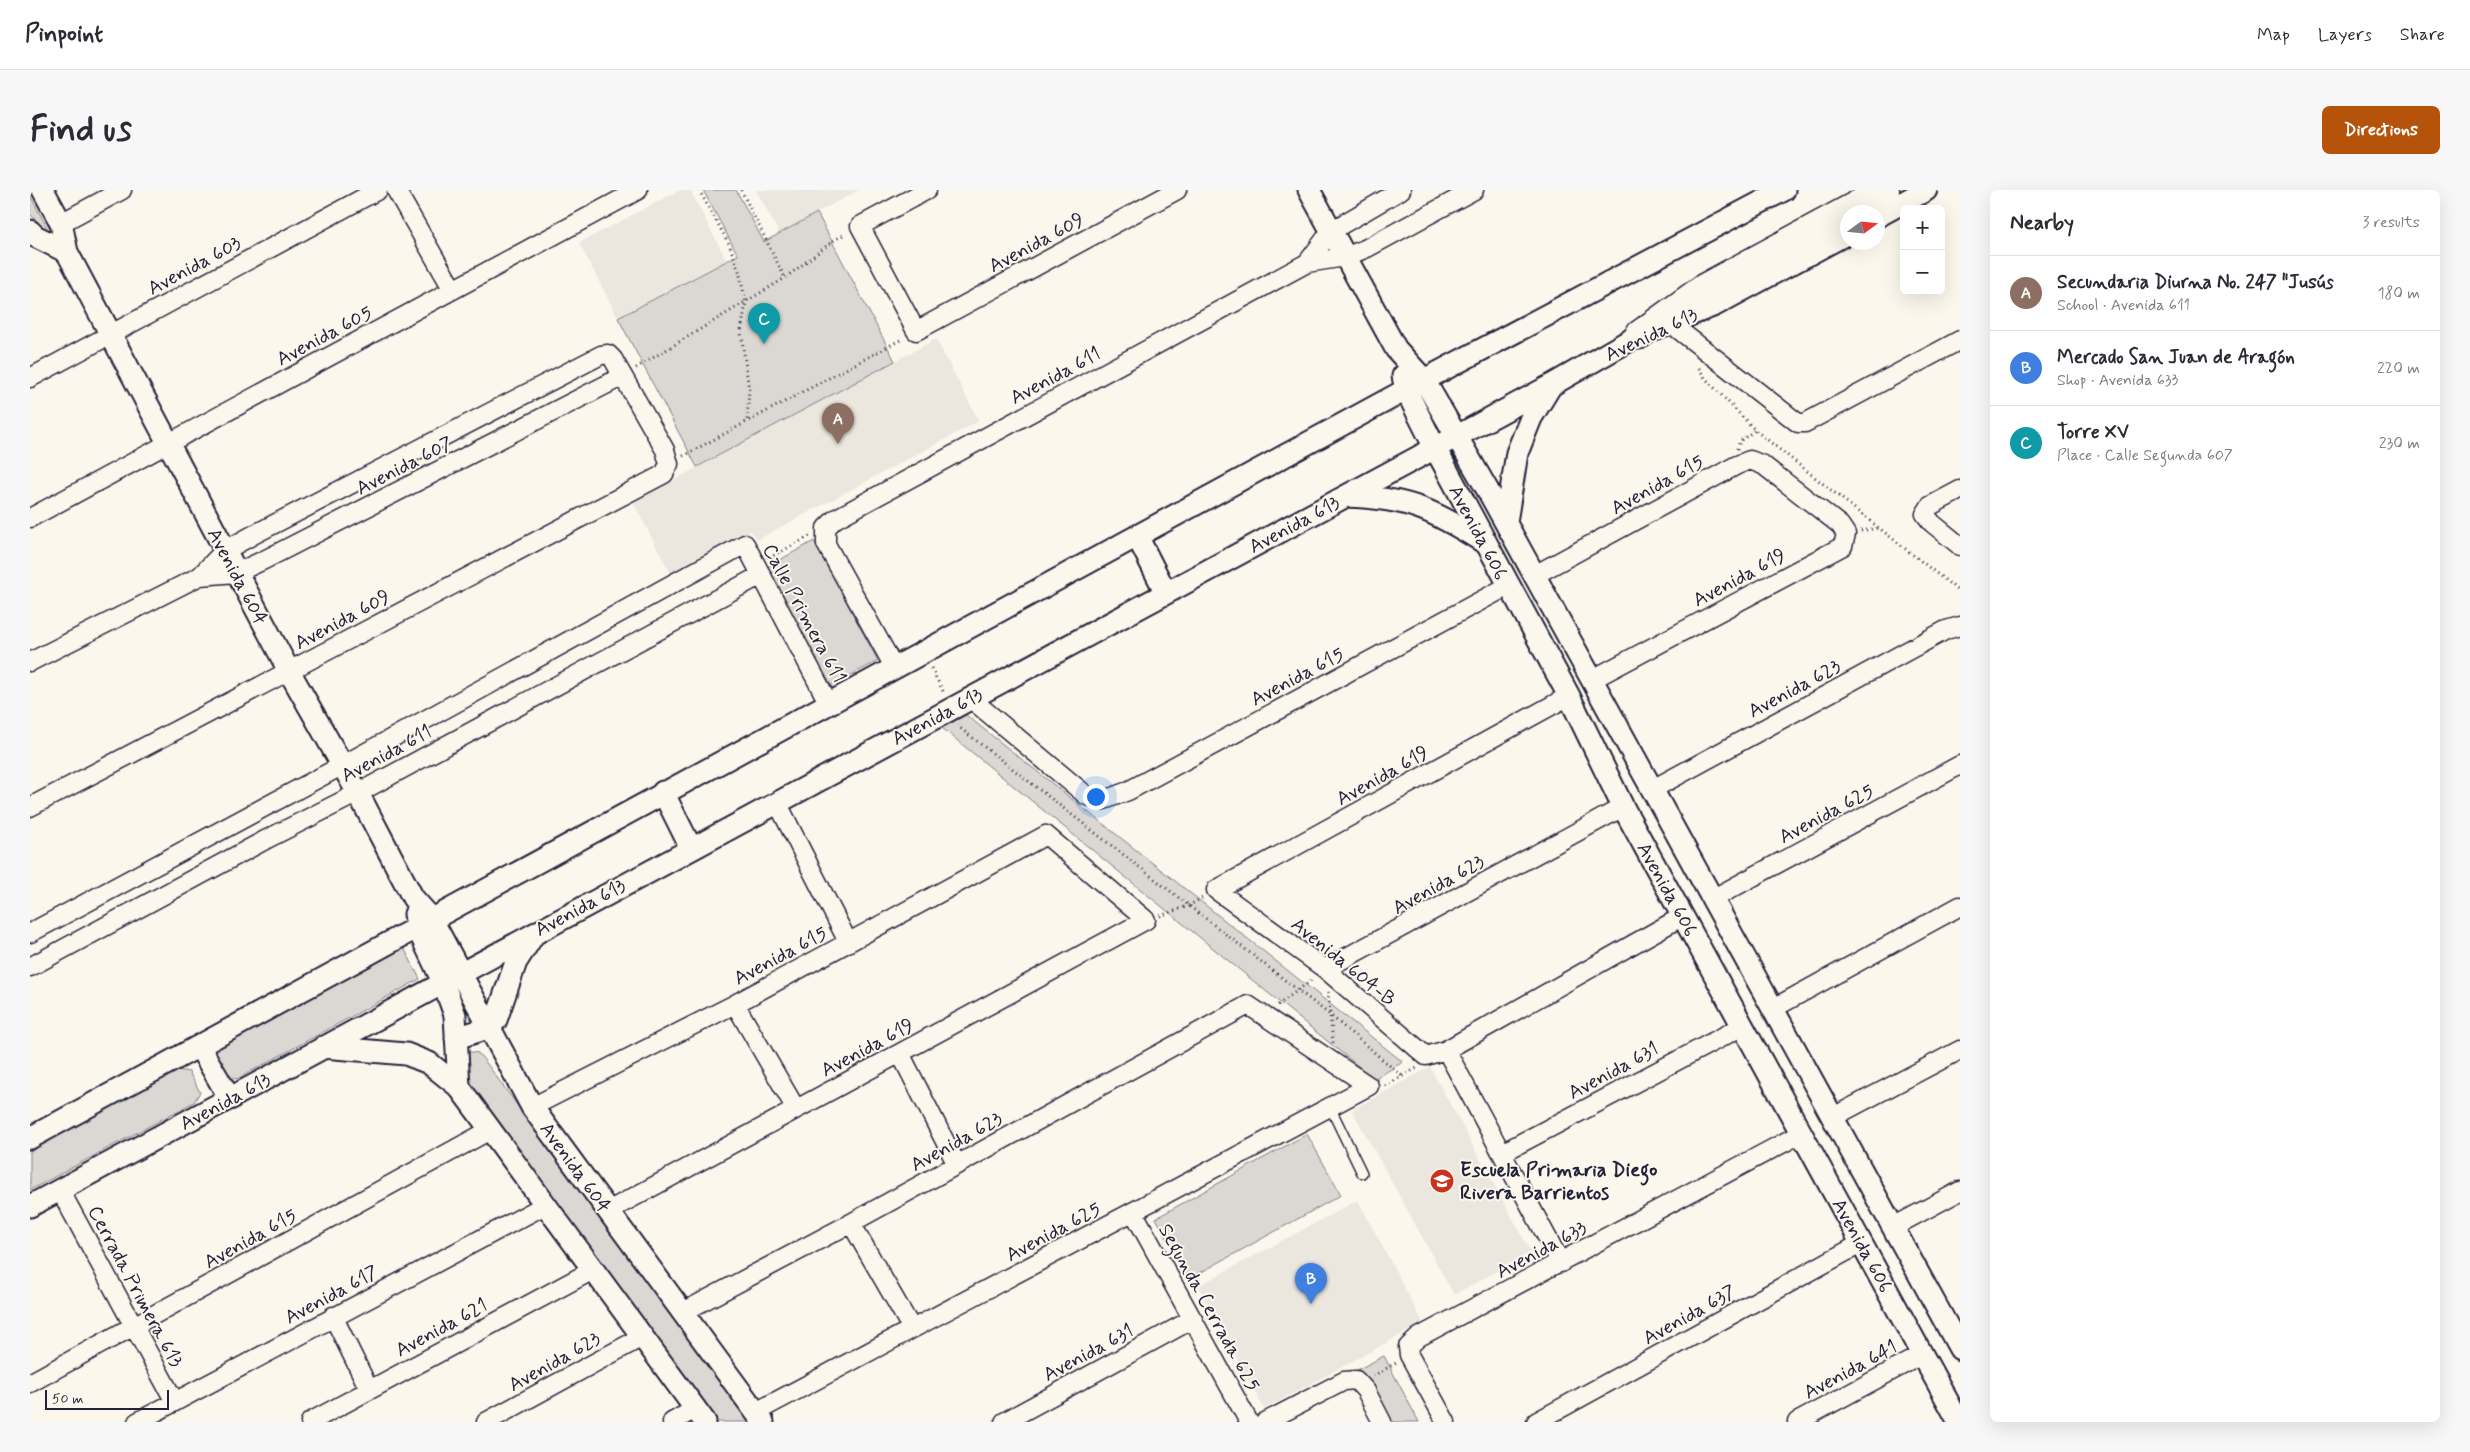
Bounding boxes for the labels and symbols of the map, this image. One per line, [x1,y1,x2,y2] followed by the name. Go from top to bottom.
[1840,205,1885,250] north arrow
[984,207,1089,280] street label: Avenida 609
[143,230,246,302] street label: Avenida 603
[272,300,378,373] street label: Avenida 605
[1601,302,1702,369] street label: Avenida 613
[748,303,780,344] pin: C
[1006,341,1106,412] street label: Avenida 611
[822,403,854,444] pin: A
[352,430,458,502] street label: Avenida 607
[1606,449,1709,522] street label: Avenida 615
[1441,481,1514,585] street label: Avenida 606
[1244,490,1345,561] street label: Avenida 613
[200,524,274,630] street label: Avenida 604
[756,539,852,688] street label: Calle Primera 611
[1688,542,1791,614] street label: Avenida 619
[290,584,395,657] street label: Avenida 609
[1246,641,1349,713] street label: Avenida 615
[1744,654,1846,725] street label: Avenida 623
[887,682,988,753] street label: Avenida 613
[337,719,437,790] street label: Avenida 611
[1332,740,1434,813] street label: Avenida 619
[1774,778,1879,851] street label: Avenida 625
[1083,784,1109,810] your location
[1630,838,1704,942] street label: Avenida 606
[1388,849,1490,922] street label: Avenida 623
[530,873,631,944] street label: Avenida 613
[1285,912,1401,1013] street label: Avenida 604-B
[729,920,832,992] street label: Avenida 615
[816,1012,919,1084] street label: Avenida 619
[1564,1036,1664,1106] street label: Avenida 631
[175,1067,276,1138] street label: Avenida 613
[906,1106,1008,1179] street label: Avenida 623
[533,1117,617,1219] street label: Avenida 604
[1460,1157,1657,1207] place label: Escuela Primaria Diego Rivera Barrientos
[1429,1168,1455,1194] school or university icon: Escuela Primaria Diego Rivera Barrientos
[1825,1194,1899,1298] street label: Avenida 606
[1001,1196,1106,1269] street label: Avenida 625
[81,1201,189,1372] street label: Cerrada Primera 613
[199,1203,302,1276] street label: Avenida 615
[1491,1215,1592,1286] street label: Avenida 633
[1150,1219,1266,1397] street label: Segunda Cerrada 625
[280,1259,383,1331] street label: Avenida 617
[1295,1263,1327,1304] pin: B
[1638,1279,1741,1352] street label: Avenida 637
[391,1293,493,1364] street label: Avenida 621
[1039,1318,1139,1388] street label: Avenida 631
[504,1326,606,1399] street label: Avenida 623
[1799,1334,1902,1406] street label: Avenida 641
[45,1387,169,1410] scale bar

